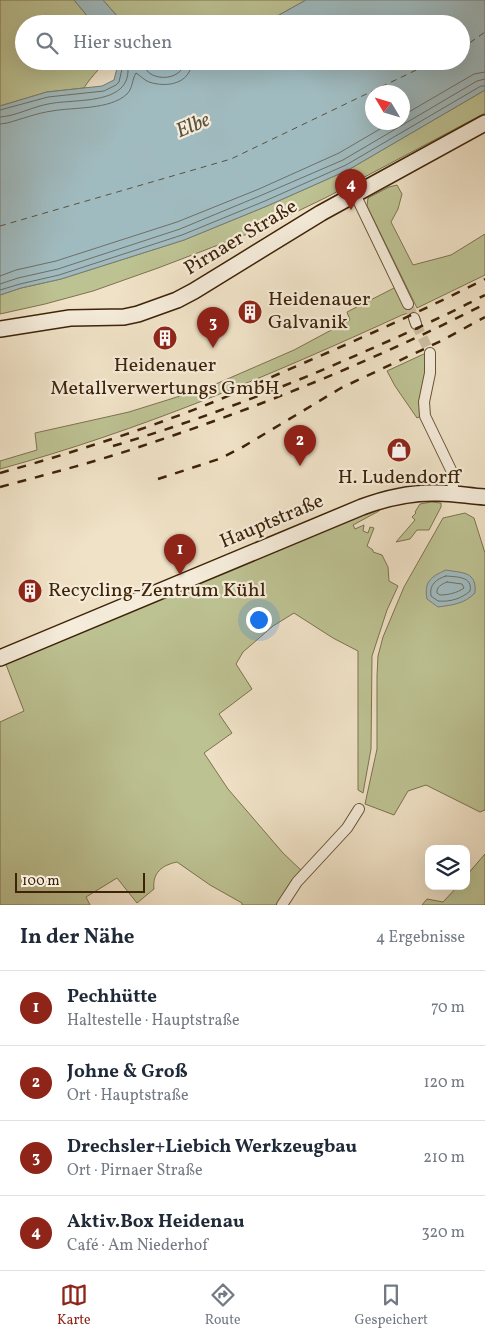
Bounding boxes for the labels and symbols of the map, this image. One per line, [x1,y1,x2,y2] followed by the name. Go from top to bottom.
[365,85,410,130] north arrow
[171,106,215,146] water label: Elbe
[335,169,367,210] pin: 4
[179,193,303,283] street label: Pirnaer Straße
[268,286,370,337] place label: Heidenauer Galvanik
[237,299,263,325] building icon: Heidenauer Galvanik
[197,307,229,348] pin: 3
[152,325,178,351] building icon: Heidenauer Metallverwertungs GmbH
[50,352,280,403] place label: Heidenauer Metallverwertungs GmbH
[284,425,316,466] pin: 2
[386,437,412,463] shop icon: H. Ludendorff
[338,464,462,492] place label: H. Ludendorff
[216,488,328,556] street label: Hauptstraße
[164,534,196,575] pin: 1
[48,577,266,605] place label: Recycling-Zentrum Kühl
[17,578,43,604] building icon: Recycling-Zentrum Kühl
[246,607,272,633] your location
[15,870,145,893] scale bar

